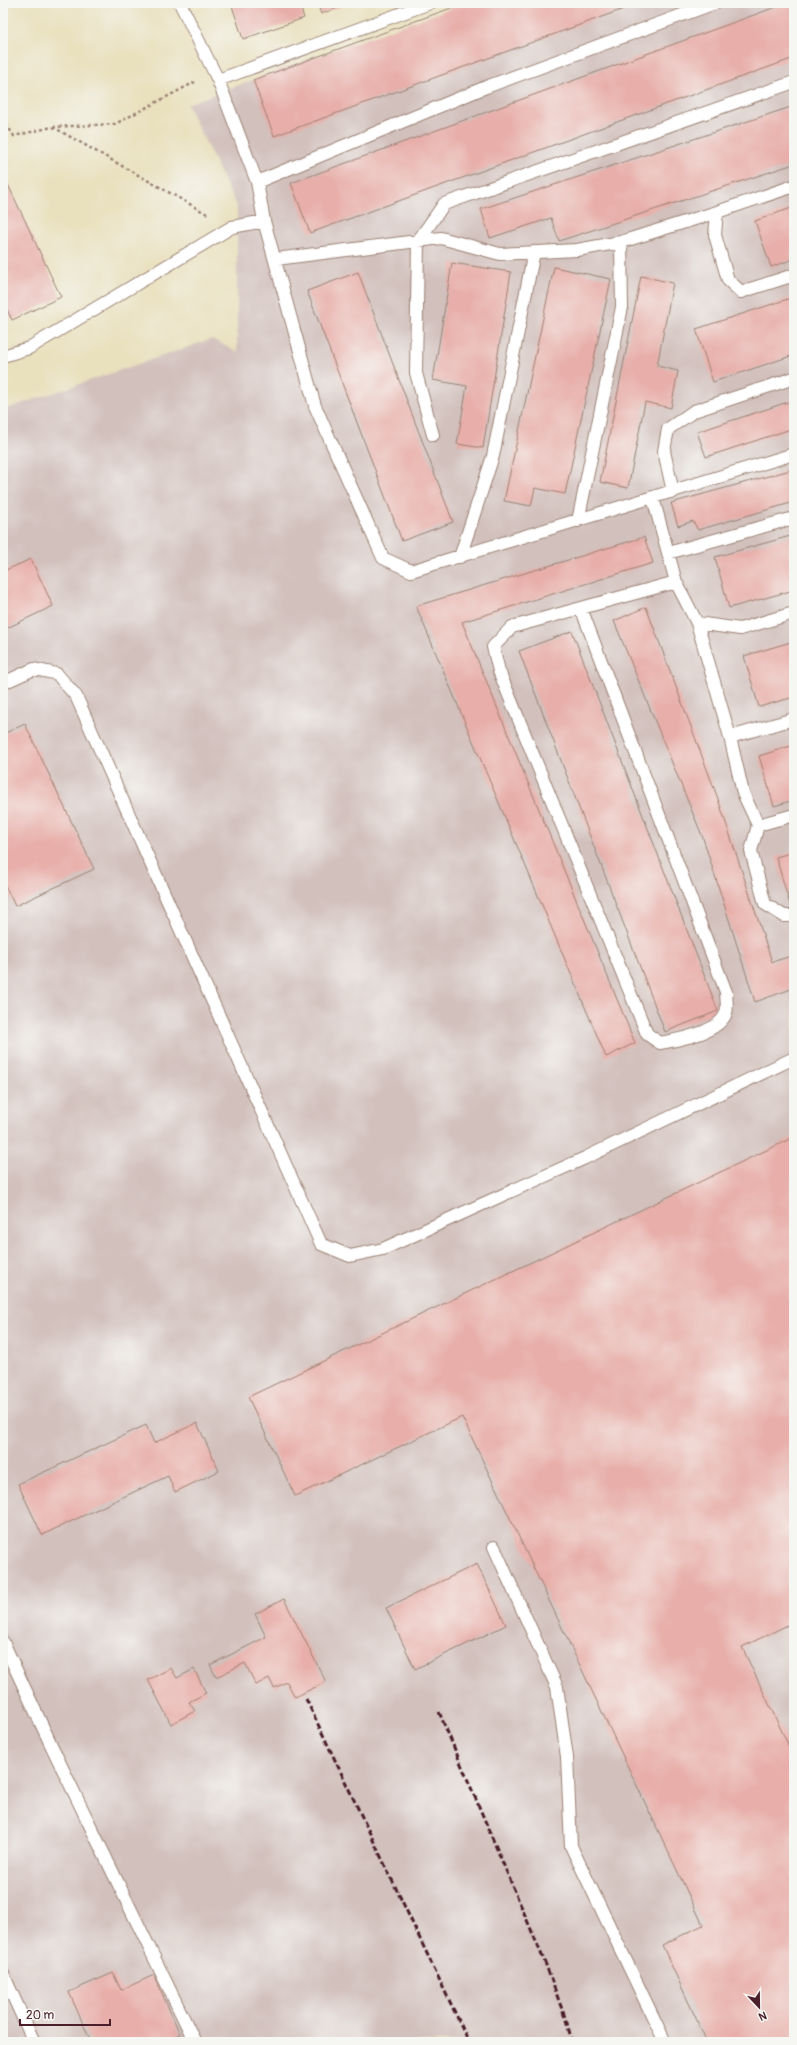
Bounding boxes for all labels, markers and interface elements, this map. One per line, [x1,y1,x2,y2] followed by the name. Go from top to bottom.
[739,1987,779,2027] north arrow
[20,2001,110,2027] scale bar
[26,2008,55,2023] text: 20 m
[756,2008,768,2023] text: N

